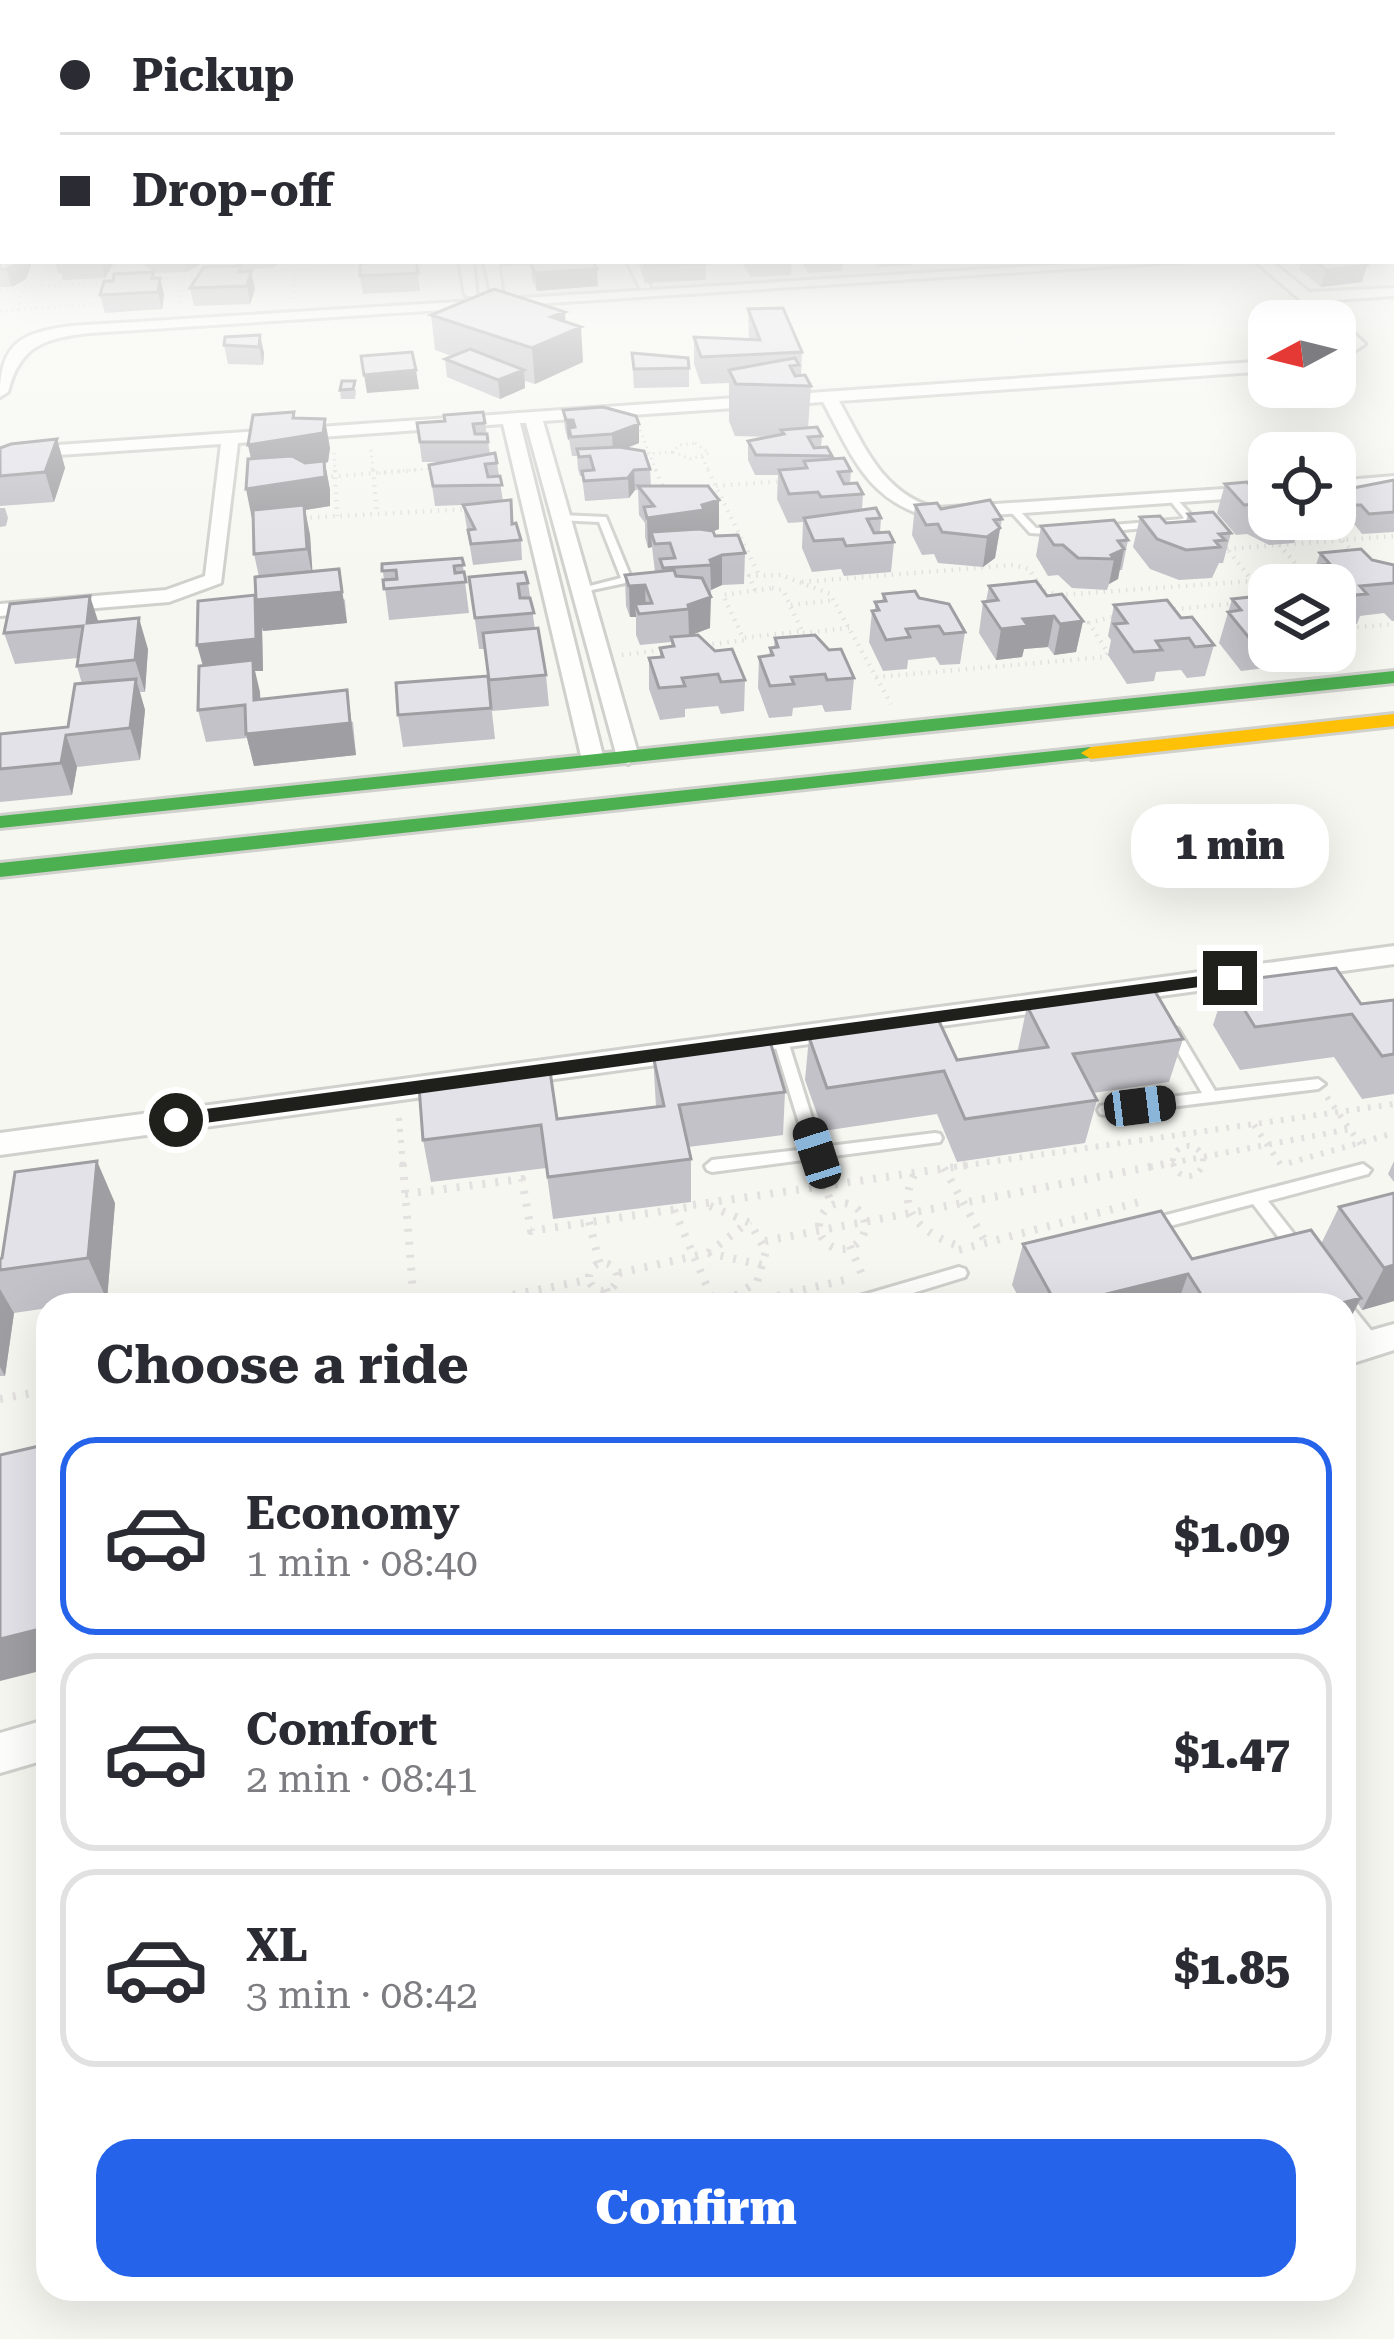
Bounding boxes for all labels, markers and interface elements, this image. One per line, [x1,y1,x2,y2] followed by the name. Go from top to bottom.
[132,49,295,102] text: Pickup
[132,164,333,217] text: Drop-off
[1248,300,1356,408] north arrow
[1248,300,1356,672] map controls
[1248,432,1356,540] button: locate
[1248,564,1356,672] button: layers
[1131,804,1329,888] callout: 1 min
[1175,823,1285,869] text: 1 min
[1203,951,1257,1005] route end
[1102,1084,1178,1128] car
[149,1093,203,1147] route start
[789,1113,845,1193] car
[96,1333,469,1396] text: Choose a ride
[102,1482,210,1590] icon: car
[246,1487,460,1540] text: Economy
[1174,1510,1290,1563] text: $1.09
[246,1540,478,1586] text: 1 min · 08:40
[102,1698,210,1806] icon: car
[246,1703,437,1756] text: Comfort
[1174,1726,1290,1779] text: $1.47
[246,1756,478,1802] text: 2 min · 08:41
[102,1914,210,2022] icon: car
[246,1919,308,1972] text: XL
[1174,1942,1290,1995] text: $1.85
[246,1972,478,2018] text: 3 min · 08:42
[96,2139,1296,2277] button: Confirm

